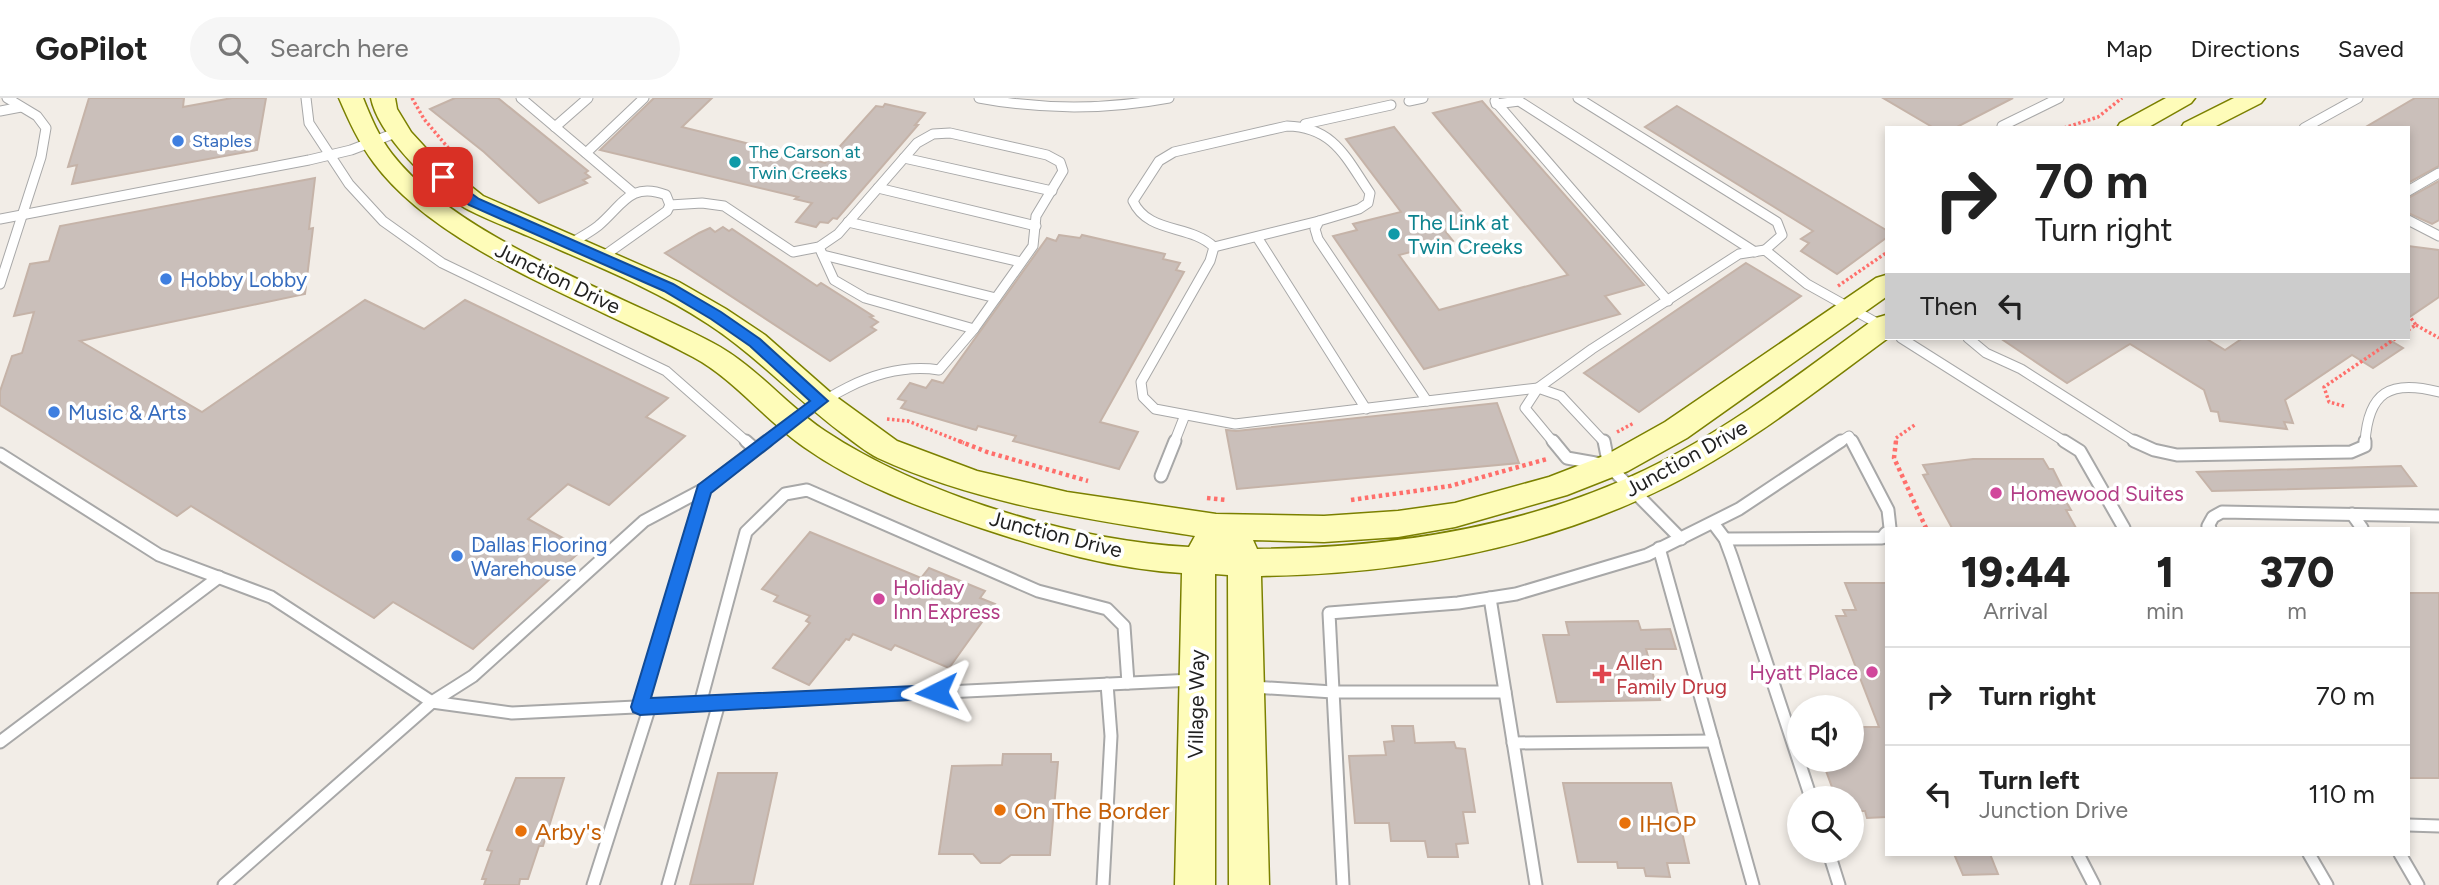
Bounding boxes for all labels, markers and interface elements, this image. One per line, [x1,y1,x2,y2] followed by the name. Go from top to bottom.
[190,17,680,80] search box
[35,29,148,68] text: GoPilot
[214,29,252,67] icon: search
[270,32,409,64] text: Search here
[2106,34,2152,63] text: Map
[2190,34,2300,63] text: Directions
[2338,34,2404,63] text: Saved
[192,130,252,152] place label: Staples
[170,133,186,149] marker: Staples
[749,141,861,184] place label: The Carson at Twin Creeks
[413,147,473,207] pin
[2035,151,2148,210] text: 70 m
[727,154,743,170] marker: The Carson at Twin Creeks
[1920,154,2011,245] icon: right
[424,158,462,196] icon: arrive
[1408,210,1523,259] place label: The Link at Twin Creeks
[2035,211,2173,249] text: Turn right
[1386,226,1402,242] marker: The Link at Twin Creeks
[491,237,625,319] street label: Junction Drive
[180,267,307,292] place label: Hobby Lobby
[158,271,174,287] marker: Hobby Lobby
[1992,287,2030,325] icon: left
[1920,290,1978,322] text: Then
[68,400,186,425] place label: Music & Arts
[46,404,62,420] marker: Music & Arts
[1620,414,1752,502] street label: Junction Drive
[2010,481,2184,506] place label: Homewood Suites
[1988,485,2004,501] marker: Homewood Suites
[987,505,1125,563] street label: Junction Drive
[471,532,607,581] place label: Dallas Flooring Warehouse
[1961,547,2071,598] text: 19:44
[2156,547,2174,598] text: 1
[2260,547,2334,598] text: 370
[449,548,465,564] marker: Dallas Flooring Warehouse
[893,575,1000,624] place label: Holiday Inn Express
[871,591,887,607] marker: Holiday Inn Express
[1983,597,2048,625] text: Arrival
[2146,597,2184,625] text: min
[2287,597,2307,625] text: m
[1183,649,1209,759] street label: Village Way
[1616,650,1727,699] place label: Allen Family Drug
[900,655,974,729] position arrow
[1749,660,1858,685] place label: Hyatt Place
[1864,664,1880,680] marker: Hyatt Place
[1594,666,1610,682] marker: Allen Family Drug
[1920,677,1958,715] icon: right
[1979,680,2096,712] text: Turn right
[2316,680,2375,712] text: 70 m
[1787,695,1864,863] map controls
[1787,695,1864,772] button: sound
[1979,764,2080,796] text: Turn left
[1920,775,1958,813] icon: left
[2308,778,2375,810] text: 110 m
[1787,786,1864,863] button: search
[1014,796,1170,825] place label: On The Border
[1979,796,2128,824] text: Junction Drive
[992,802,1008,818] marker: On The Border
[1639,809,1696,838] place label: IHOP
[1617,815,1633,831] marker: IHOP
[535,817,602,846] place label: Arby's
[513,823,529,839] marker: Arby's

